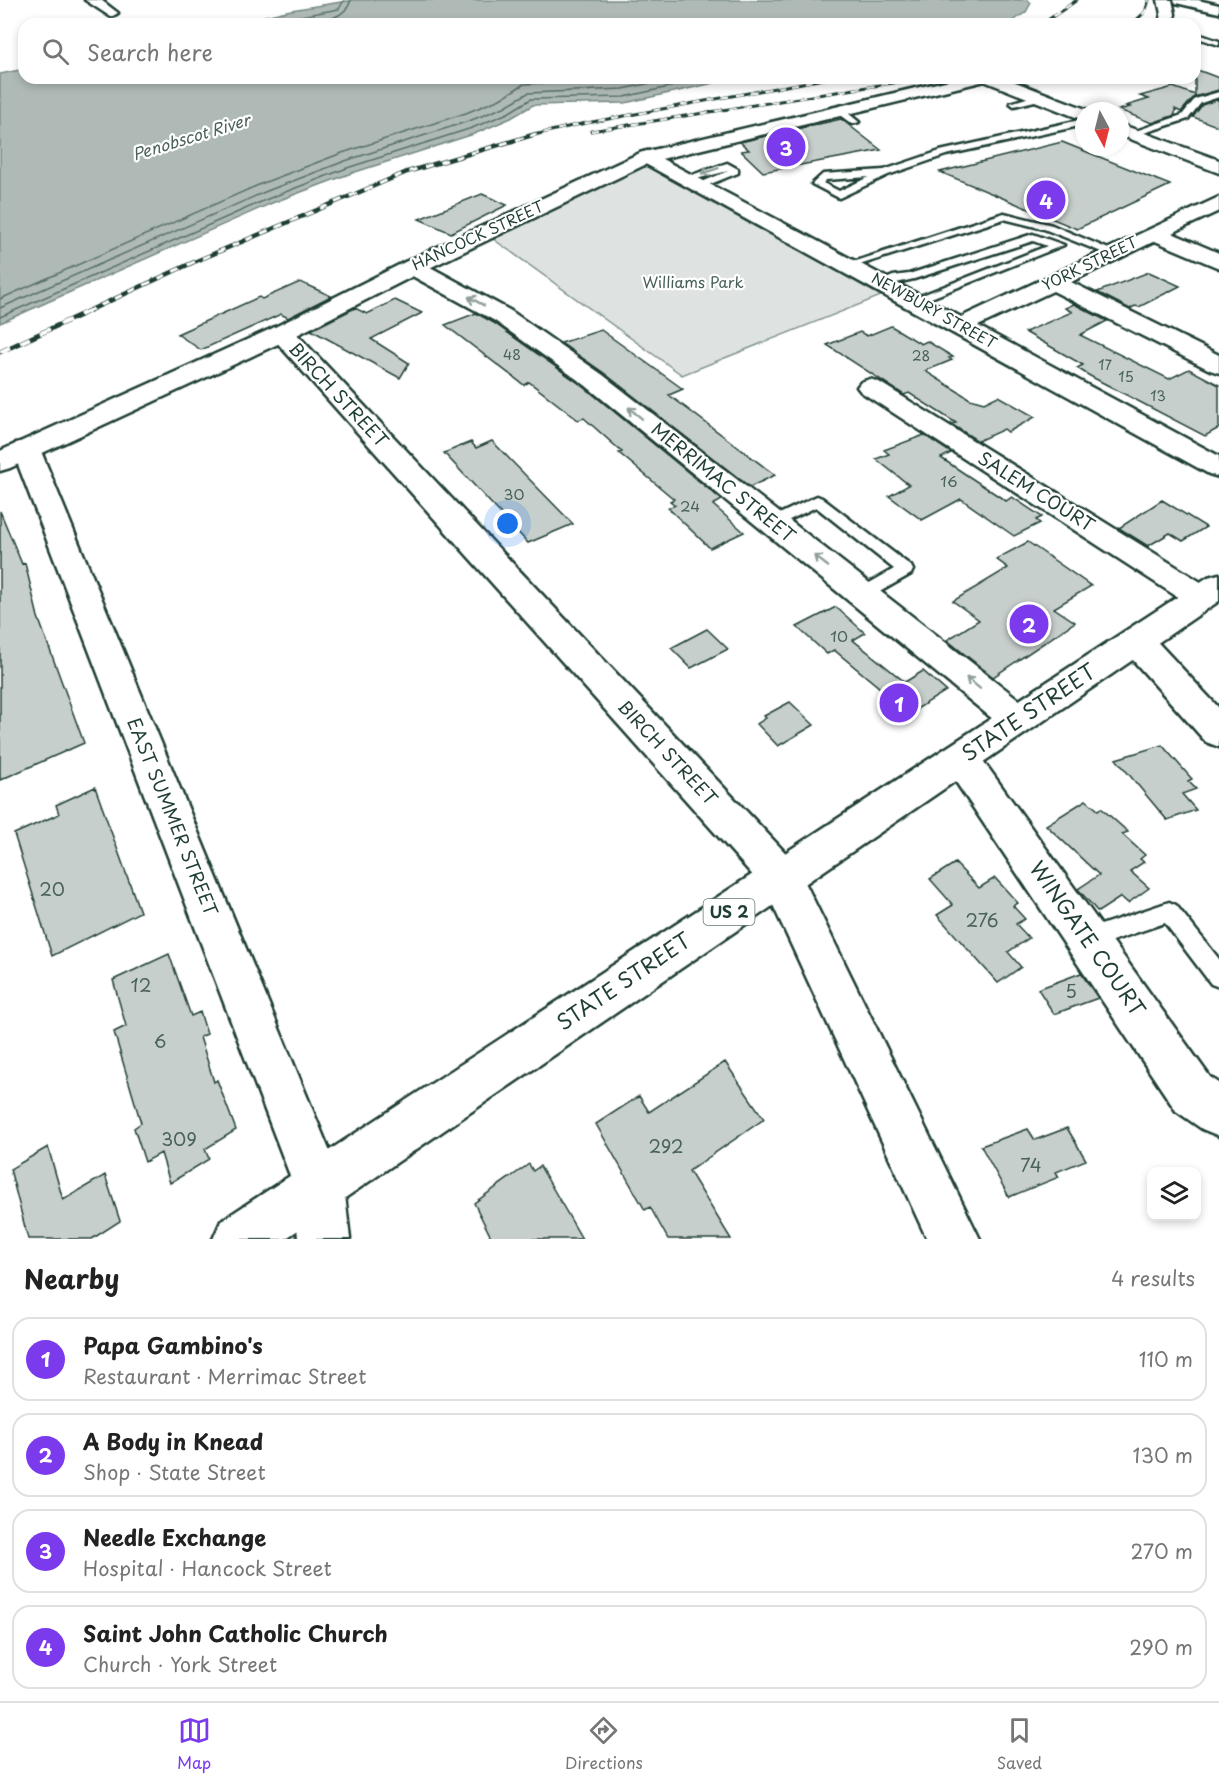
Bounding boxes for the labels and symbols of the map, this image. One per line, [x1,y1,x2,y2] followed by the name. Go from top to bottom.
[1075,102,1129,156] north arrow
[129,106,255,165] water label: Penobscot River
[766,124,806,170] pin: 3
[701,166,720,177] one-way arrow
[1026,178,1066,222] pin: 4
[408,194,548,275] street label: HANCOCK STREET
[1038,229,1142,296] street label: YORK STREET
[868,266,1002,354] street label: NEWBURY STREET
[642,270,744,293] park label: Williams Park
[468,295,485,307] one-way arrow
[283,335,396,453] street label: BIRCH STREET
[503,344,521,365] house number: 48
[912,345,930,366] house number: 28
[1098,354,1112,375] house number: 17
[1118,366,1134,387] house number: 15
[1150,385,1166,406] house number: 13
[627,406,643,419] one-way arrow
[646,415,802,549] street label: MERRIMAC STREET
[973,444,1101,538] street label: SALEM COURT
[940,469,958,492] house number: 16
[504,482,524,505] house number: 30
[680,494,700,517] house number: 24
[493,509,522,538] your location
[813,554,829,567] one-way arrow
[1010,602,1048,646] pin: 2
[830,624,848,647] house number: 10
[954,654,1102,768] street label: STATE STREET
[965,676,981,689] one-way arrow
[880,680,918,726] pin: 1
[612,693,725,811] street label: BIRCH STREET
[121,713,226,921] street label: EAST SUMMER STREET
[1023,853,1155,1023] street label: WINGATE COURT
[39,875,65,902] house number: 20
[704,899,754,925] road number: US 2
[965,906,999,933] house number: 276
[549,923,697,1037] street label: STATE STREET
[131,971,151,998] house number: 12
[1065,977,1077,1004] house number: 5
[154,1027,166,1054] house number: 6
[161,1125,197,1152] house number: 309
[648,1132,684,1159] house number: 292
[1020,1151,1042,1178] house number: 74

